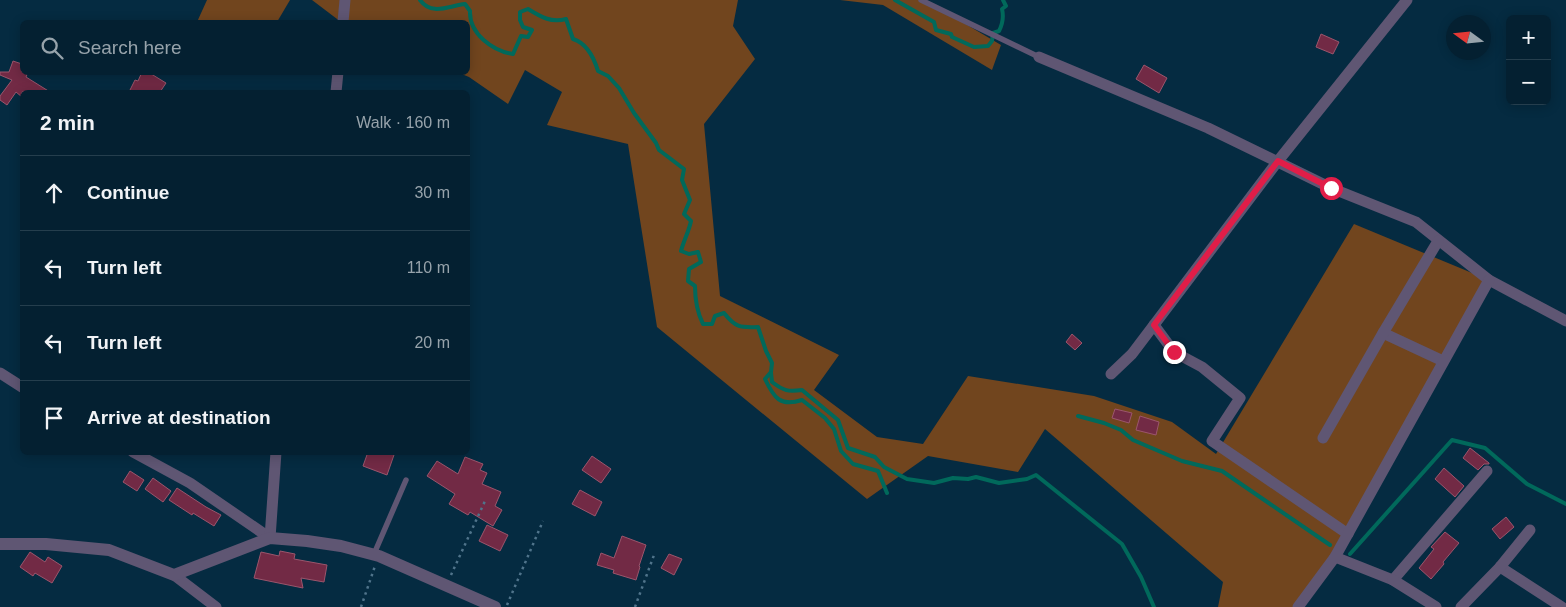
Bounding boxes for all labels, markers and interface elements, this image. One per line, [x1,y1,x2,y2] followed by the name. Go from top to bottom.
[1446,15,1491,60] north arrow
[1506,15,1551,105] map controls
[1506,15,1551,60] button: +
[20,20,470,75] search box
[38,34,66,62] icon: search
[78,37,182,58] text: Search here
[1506,60,1551,105] button: −
[40,111,95,134] text: 2 min
[356,114,450,131] text: Walk · 160 m
[1320,177,1343,200] route start
[40,179,68,207] icon: ahead
[87,182,169,203] text: Continue
[414,184,450,201] text: 30 m
[40,254,68,282] icon: left
[87,257,162,278] text: Turn left
[407,259,450,276] text: 110 m
[40,329,68,357] icon: left
[87,332,162,353] text: Turn left
[414,334,450,351] text: 20 m
[1163,341,1186,364] route end
[40,404,68,432] icon: arrive
[87,407,271,428] text: Arrive at destination

